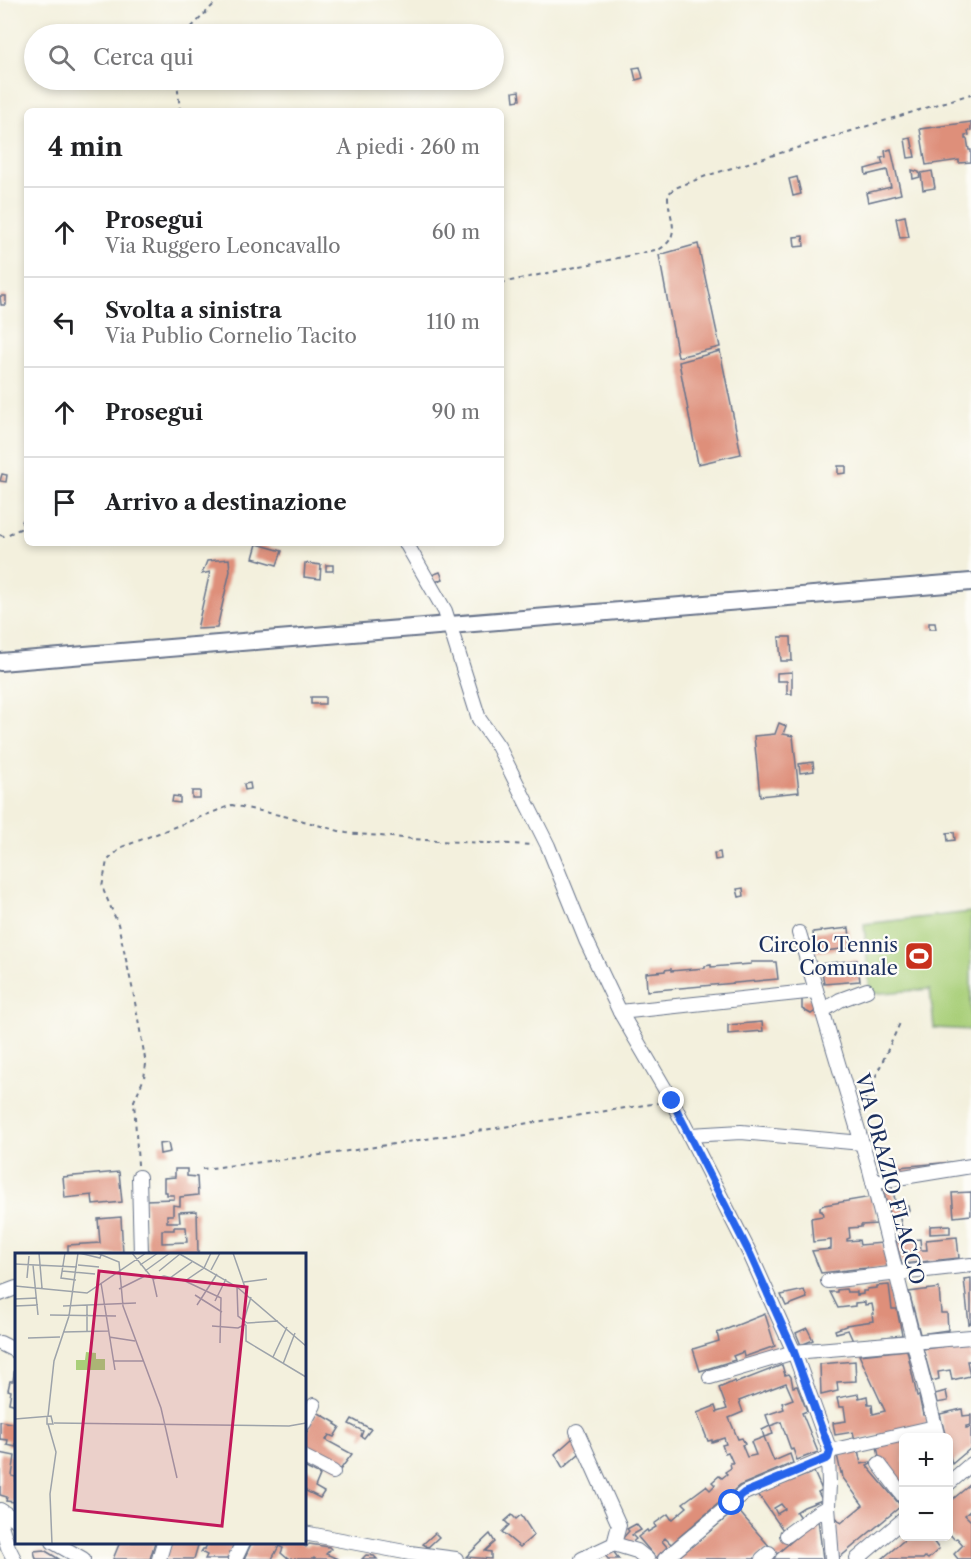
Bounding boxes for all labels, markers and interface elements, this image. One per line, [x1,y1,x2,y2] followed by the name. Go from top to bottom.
[24,24,504,90] search box
[45,41,78,74] icon: search
[93,44,194,71] text: Cerca qui
[48,131,123,163] text: 4 min
[337,135,480,159] text: A piedi · 260 m
[105,207,203,234] text: Prosegui
[48,216,81,249] icon: ahead
[432,220,480,244] text: 60 m
[105,234,341,258] text: Via Ruggero Leoncavallo
[105,297,282,324] text: Svolta a sinistra
[48,306,81,339] icon: left
[427,310,480,334] text: 110 m
[105,324,357,348] text: Via Publio Cornelio Tacito
[48,396,81,429] icon: ahead
[105,399,203,426] text: Prosegui
[432,400,480,424] text: 90 m
[48,486,81,519] icon: arrive
[105,489,347,516] text: Arrivo a destinazione
[758,933,898,980] place label: Circolo Tennis Comunale
[903,940,935,972] sports icon: Circolo Tennis Comunale
[850,1070,930,1287] street label: VIA ORAZIO FLACCO
[658,1087,684,1113] route end
[15,1253,306,1544] inset map
[899,1433,953,1541] map controls
[899,1433,953,1487] button: +
[899,1487,953,1541] button: −
[718,1489,744,1515] route start

